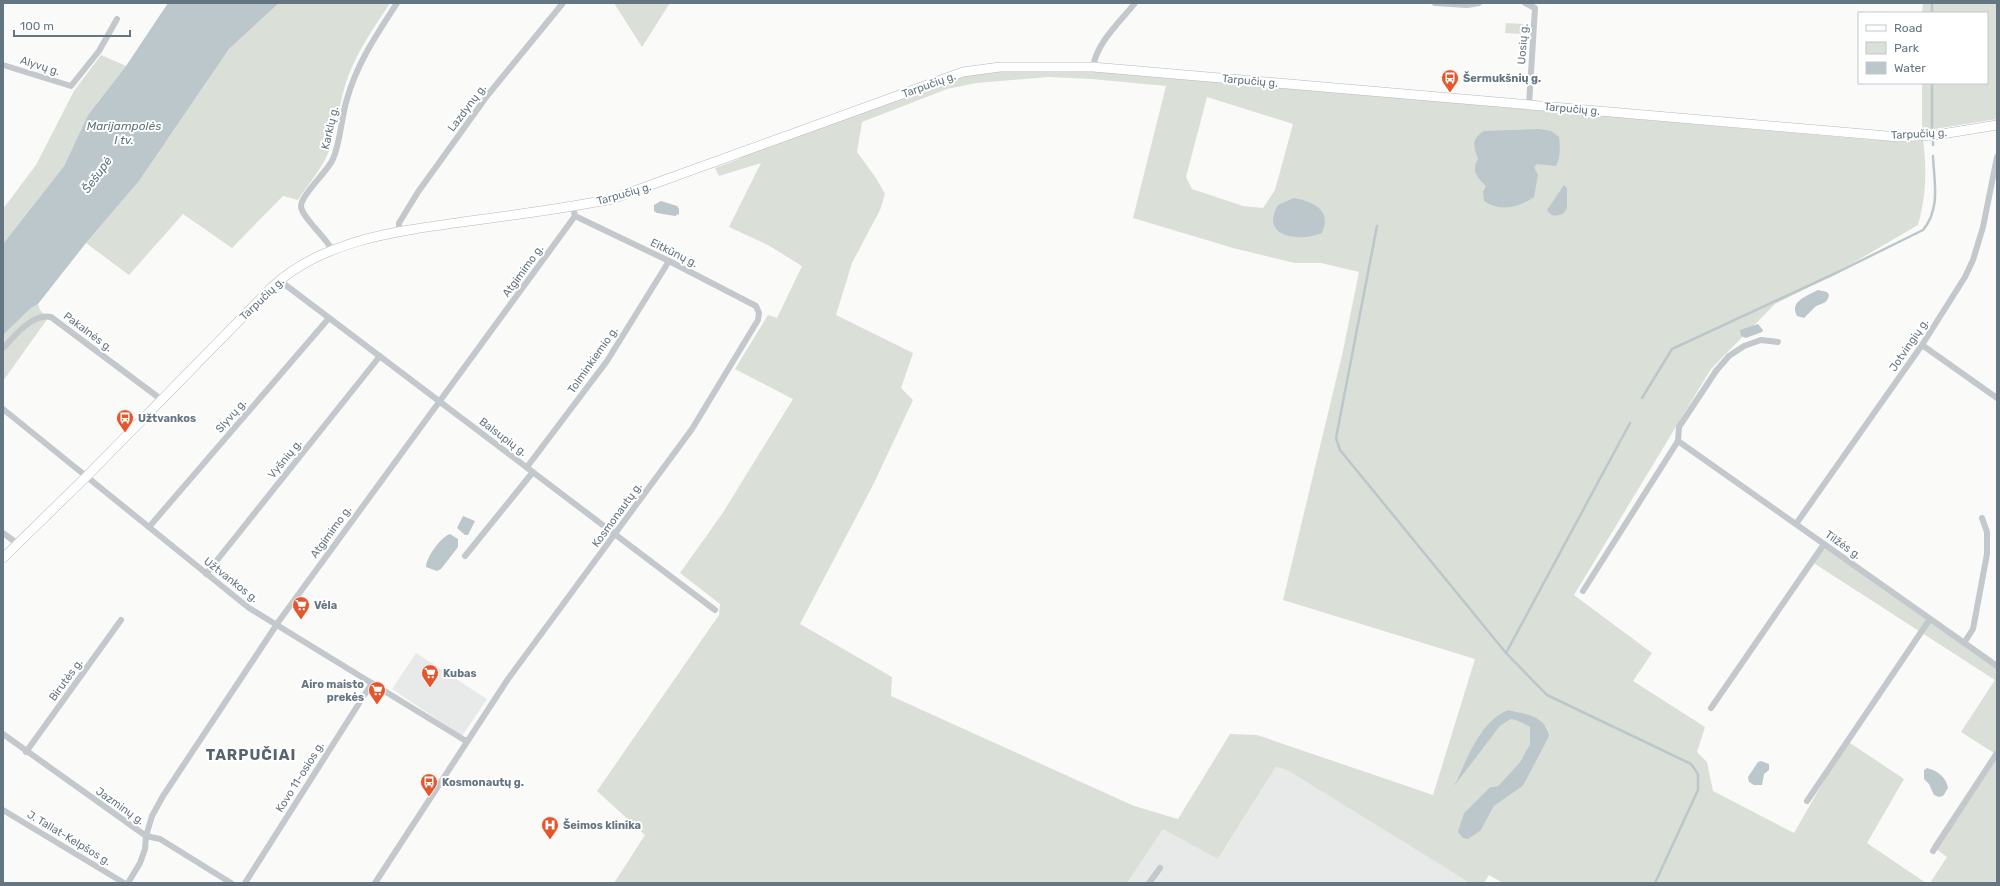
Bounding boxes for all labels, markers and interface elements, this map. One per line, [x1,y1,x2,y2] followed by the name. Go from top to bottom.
[14,12,130,38] scale bar
[1858,12,1988,84] legend
[20,19,54,33] text: 100 m
[1894,21,1922,35] text: Road
[1515,23,1531,65] street label: Uosių g.
[1894,41,1920,55] text: Park
[19,54,62,78] street label: Alyvų g.
[1894,61,1926,75] text: Water
[1440,68,1460,93] bus stop icon: Šermukšnių g.
[900,69,958,101] street label: Tarpučių g.
[1463,71,1541,85] place label: Šermukšnių g.
[1221,72,1279,90] street label: Tarpučių g.
[445,82,489,134] street label: Lazdynų g.
[1543,100,1601,118] street label: Tarpučių g.
[319,105,341,151] street label: Karklų g.
[87,119,161,147] water label: Marijampolės I tv.
[1891,126,1948,142] street label: Tarpučių g.
[79,154,115,196] water label: Šešupė
[595,180,653,208] street label: Tarpučių g.
[648,236,700,270] street label: Eitkūnų g.
[500,242,546,300] street label: Atgimimo g.
[237,275,287,323] street label: Tarpučių g.
[61,309,115,355] street label: Pakalnės g.
[1887,316,1932,374] street label: Jotvingių g.
[565,324,621,396] street label: Tolminkiemio g.
[213,396,249,435] street label: Slyvų g.
[115,408,135,433] bus stop icon: Užtvankos
[138,412,196,425] place label: Užtvankos
[477,415,530,459] street label: Balsupių g.
[265,437,305,481] street label: Vyšnių g.
[589,480,645,550] street label: Kosmonautų g.
[308,503,354,561] street label: Atgimimo g.
[1822,528,1864,562] street label: Tilžės g.
[201,555,261,605] street label: Užtvankos g.
[291,595,311,620] supermarket icon: Vėla
[314,599,337,612] place label: Vėla
[46,656,86,704] street label: Birutės g.
[420,663,440,688] supermarket icon: Kubas
[443,667,477,680] place label: Kubas
[301,678,364,704] place label: Airo maisto prekės
[367,680,387,705] supermarket icon: Airo maisto prekės
[273,739,327,815] street label: Kovo 11-osios g.
[206,746,296,764] district label: TARPUČIAI
[419,772,439,797] bus stop icon: Kosmonautų g.
[442,776,524,789] place label: Kosmonautų g.
[93,785,147,828] street label: Jazminų g.
[25,808,113,868] street label: J. Tallat-Kelpšos g.
[540,815,560,840] hospital icon: Šeimos klinika
[563,818,641,832] place label: Šeimos klinika

